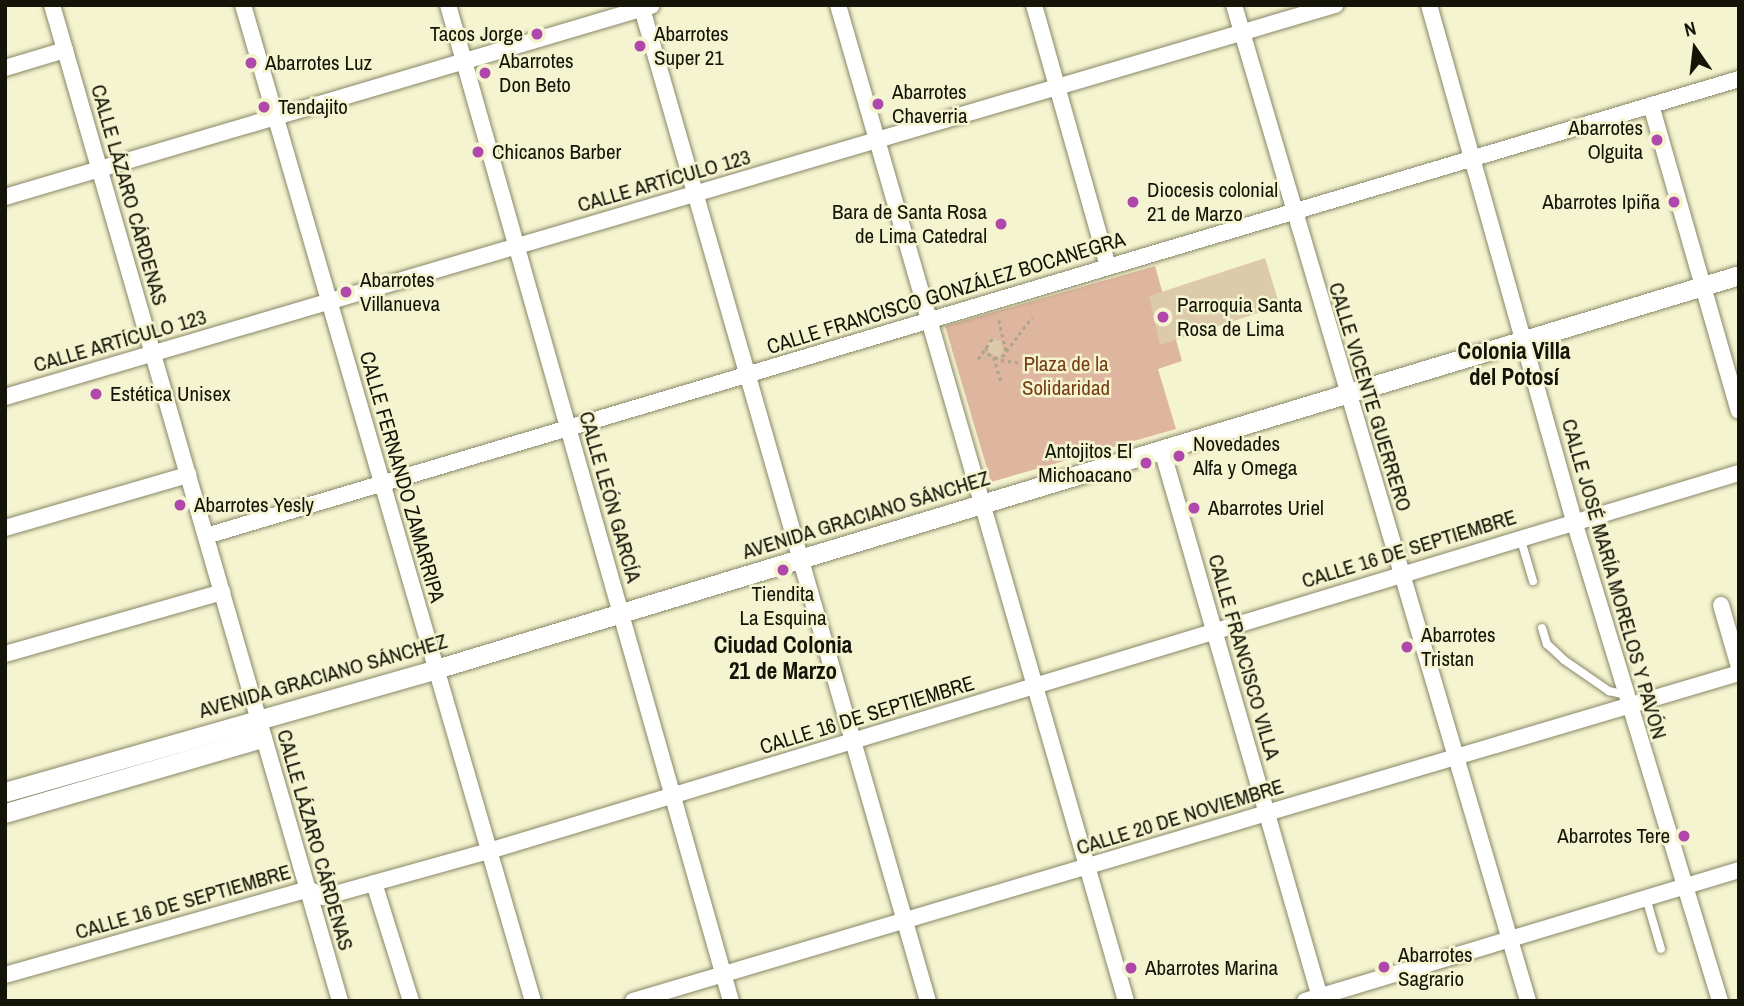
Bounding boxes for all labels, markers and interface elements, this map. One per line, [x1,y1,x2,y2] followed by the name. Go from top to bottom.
[1660,14,1730,84] north arrow
[1681,15,1699,43] text: N
[430,21,523,47] place label: Tacos Jorge
[654,21,729,71] place label: Abarrotes Super 21
[529,26,545,42] marker: Tacos Jorge
[632,38,648,54] marker: Abarrotes Super 21
[499,48,574,98] place label: Abarrotes Don Beto
[265,50,372,76] place label: Abarrotes Luz
[243,55,259,71] marker: Abarrotes Luz
[477,65,493,81] marker: Abarrotes Don Beto
[892,79,968,129] place label: Abarrotes Chaverria
[85,82,173,308] street label: CALLE LÁZARO CÁRDENAS
[278,94,348,120] place label: Tendajito
[870,96,886,112] marker: Abarrotes Chaverria
[256,99,272,115] marker: Tendajito
[1568,115,1643,165] place label: Abarrotes Olguita
[1649,132,1665,148] marker: Abarrotes Olguita
[492,139,621,165] place label: Chicanos Barber
[470,144,486,160] marker: Chicanos Barber
[574,144,754,218] street label: CALLE ARTÍCULO 123
[1147,177,1278,227] place label: Diocesis colonial 21 de Marzo
[1542,189,1660,215] place label: Abarrotes Ipiña
[1125,194,1141,210] marker: Diocesis colonial 21 de Marzo
[1666,194,1682,210] marker: Abarrotes Ipiña
[832,199,987,249] place label: Bara de Santa Rosa de Lima Catedral
[993,216,1009,232] marker: Bara de Santa Rosa de Lima Catedral
[764,226,1128,360] street label: CALLE FRANCISCO GONZÁLEZ BOCANEGRA
[360,267,440,317] place label: Abarrotes Villanueva
[1323,279,1417,515] street label: CALLE VICENTE GUERRERO
[338,284,354,300] marker: Abarrotes Villanueva
[1177,292,1302,342] place label: Parroquia Santa Rosa de Lima
[30,304,210,378] street label: CALLE ARTÍCULO 123
[1155,309,1171,325] marker: Parroquia Santa Rosa de Lima
[1458,337,1570,391] district label: Colonia Villa del Potosí
[354,349,450,605] street label: CALLE FERNANDO ZAMARRIPA
[1022,351,1110,401] park label: Plaza de la Solidaridad
[110,381,231,407] place label: Estética Unisex
[88,386,104,402] marker: Estética Unisex
[573,408,647,586] street label: CALLE LEÓN GARCÍA
[1556,415,1672,743] street label: CALLE JOSÉ MARÍA MORELOS Y PAVÓN
[1193,431,1297,481] place label: Novedades Alfa y Omega
[1038,438,1132,488] place label: Antojitos El Michoacano
[1171,448,1187,464] marker: Novedades Alfa y Omega
[1138,455,1154,471] marker: Antojitos El Michoacano
[739,465,993,565] street label: AVENIDA GRACIANO SÁNCHEZ
[194,492,314,518] place label: Abarrotes Yesly
[1208,495,1324,521] place label: Abarrotes Uriel
[172,497,188,513] marker: Abarrotes Yesly
[1186,500,1202,516] marker: Abarrotes Uriel
[1299,504,1519,594] street label: CALLE 16 DE SEPTIEMBRE
[1203,551,1285,763] street label: CALLE FRANCISCO VILLA
[775,562,791,578] marker: Tiendita La Esquina
[739,581,827,631] place label: Tiendita La Esquina
[1421,622,1496,672] place label: Abarrotes Tristan
[196,628,450,724] street label: AVENIDA GRACIANO SÁNCHEZ
[714,631,852,685] district label: Ciudad Colonia 21 de Marzo
[1399,639,1415,655] marker: Abarrotes Tristan
[757,670,977,760] street label: CALLE 16 DE SEPTIEMBRE
[271,727,359,953] street label: CALLE LÁZARO CÁRDENAS
[1073,773,1287,861] street label: CALLE 20 DE NOVIEMBRE
[1557,823,1670,849] place label: Abarrotes Tere
[1676,828,1692,844] marker: Abarrotes Tere
[72,859,294,945] street label: CALLE 16 DE SEPTIEMBRE
[1398,942,1473,992] place label: Abarrotes Sagrario
[1145,955,1278,981] place label: Abarrotes Marina
[1376,959,1392,975] marker: Abarrotes Sagrario
[1123,960,1139,976] marker: Abarrotes Marina

